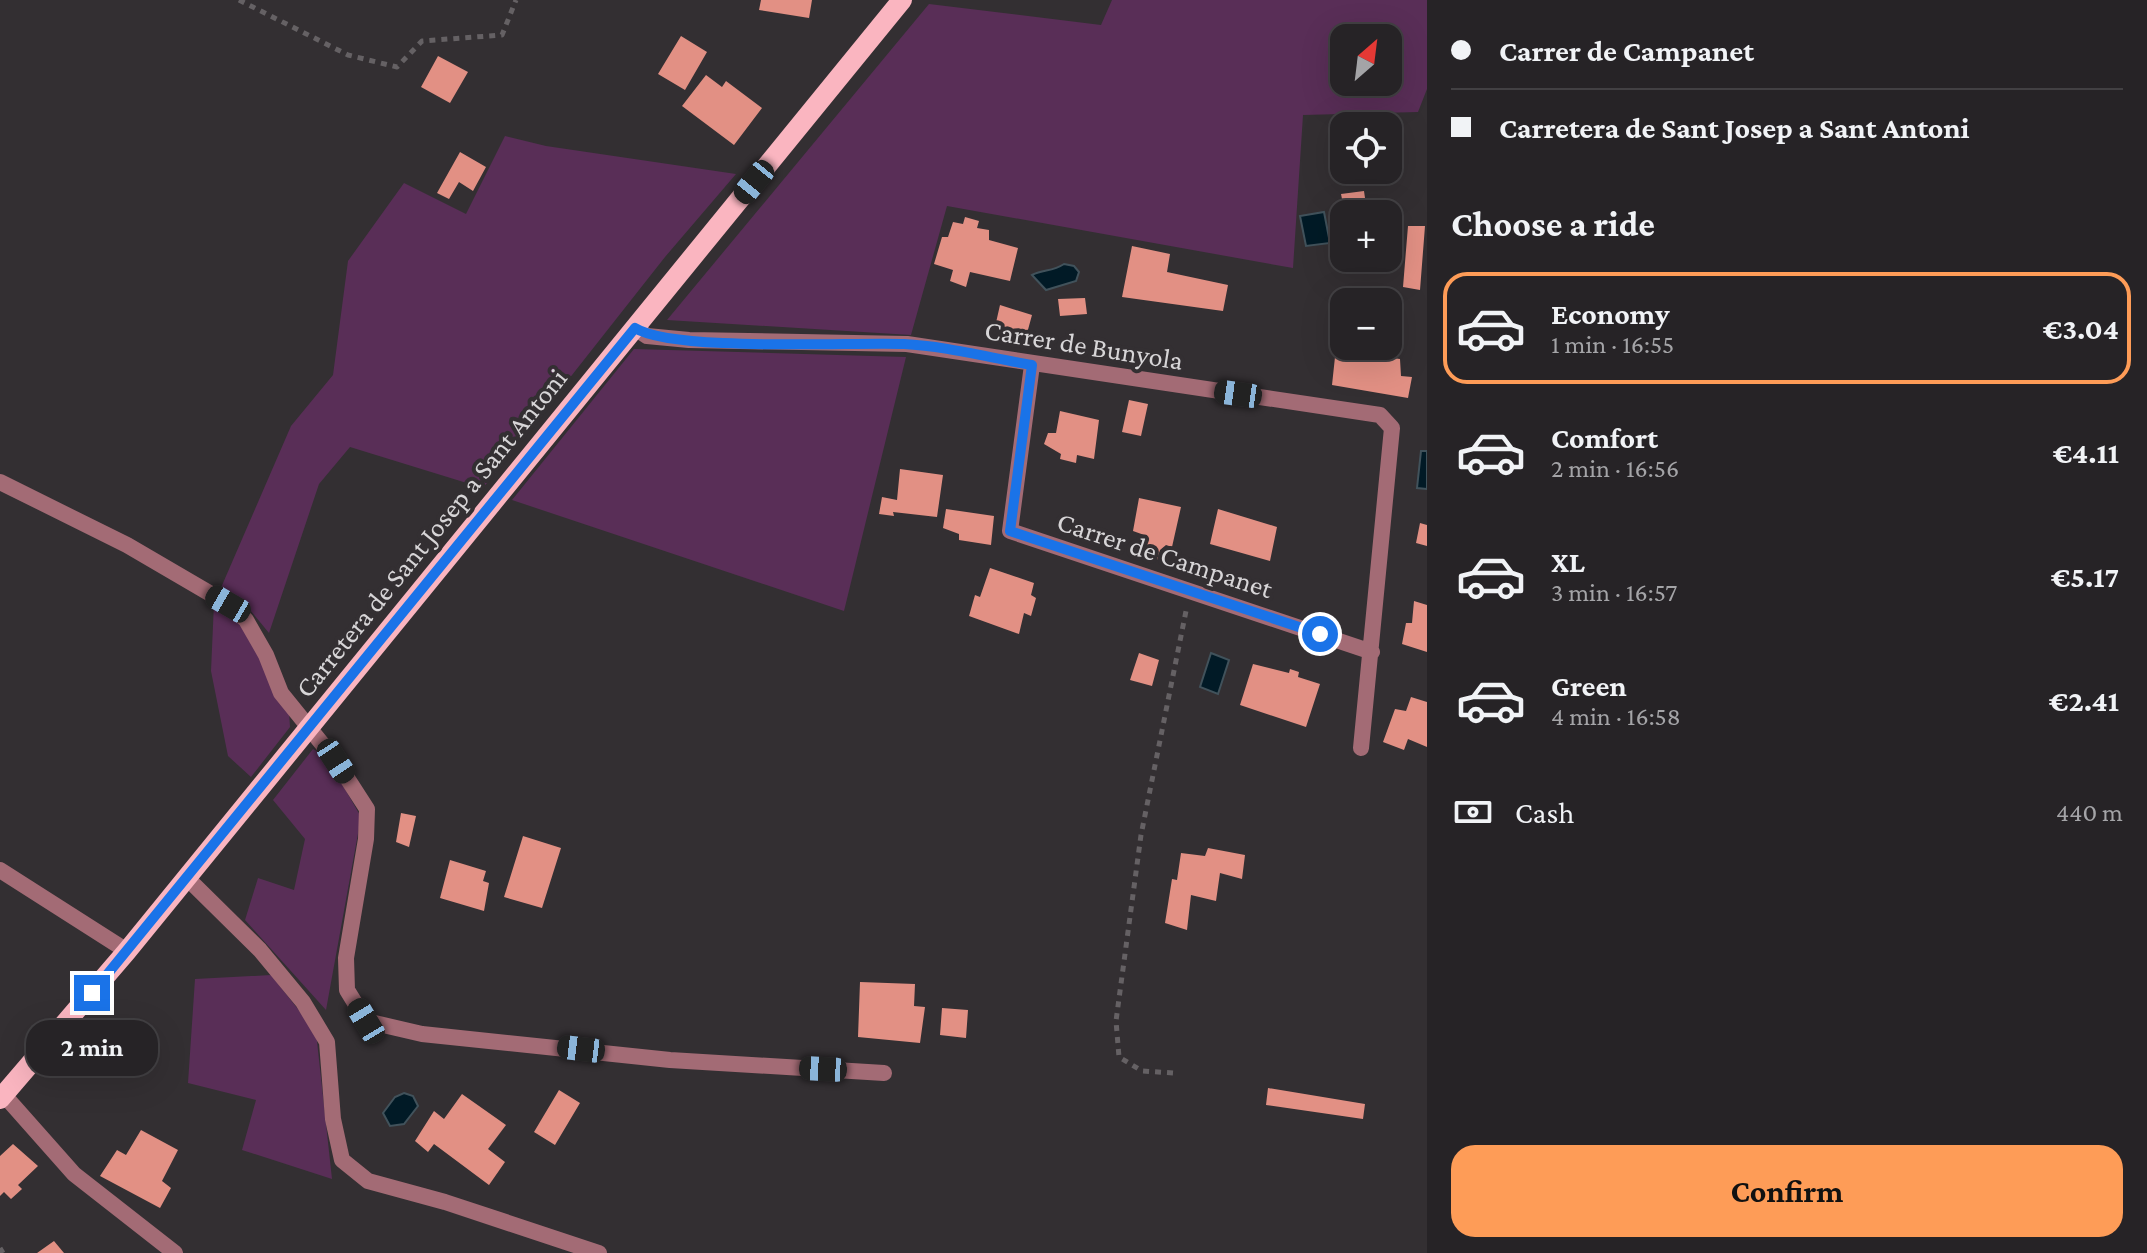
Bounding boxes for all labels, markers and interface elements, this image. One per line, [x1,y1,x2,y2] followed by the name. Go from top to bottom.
[1330,24,1402,96] north arrow
[1330,24,1402,360] map controls
[1499,34,1754,67] text: Carrer de Campanet
[1499,111,1969,144] text: Carretera de Sant Josep a Sant Antoni
[1330,112,1402,184] button: locate
[730,156,778,208] car
[1330,200,1402,272] button: +
[1451,204,1655,244] text: Choose a ride
[1330,288,1402,360] button: −
[1455,292,1527,364] icon: car
[1551,297,1670,330] text: Economy
[2043,312,2119,345] text: €3.04
[983,314,1185,376] street label: Carrer de Bunyola
[1551,330,1674,359] text: 1 min · 16:55
[289,363,573,703] street label: Carretera de Sant Josep a Sant Antoni
[1213,379,1263,409] car
[1455,416,1527,488] icon: car
[1551,421,1658,454] text: Comfort
[2053,436,2119,469] text: €4.11
[1551,454,1679,483] text: 2 min · 16:56
[1053,506,1277,605] street label: Carrer de Campanet
[1455,540,1527,612] icon: car
[1551,545,1585,578] text: XL
[2051,560,2119,593] text: €5.17
[1551,578,1677,607] text: 3 min · 16:57
[201,582,255,626] car
[1302,616,1338,652] route start
[1455,664,1527,736] icon: car
[1551,669,1627,702] text: Green
[2049,684,2119,717] text: €2.41
[1551,702,1681,731] text: 4 min · 16:58
[313,734,359,788] car
[1451,790,1495,834] icon: cash
[1515,796,1574,829] text: Cash
[2056,798,2123,827] text: 440 m
[74,975,110,1011] route end
[343,994,389,1048] car
[26,1021,158,1077] callout: 2 min
[61,1033,123,1062] text: 2 min
[556,1034,606,1064] car
[798,1056,848,1082] car
[1451,1145,2123,1237] button: Confirm

